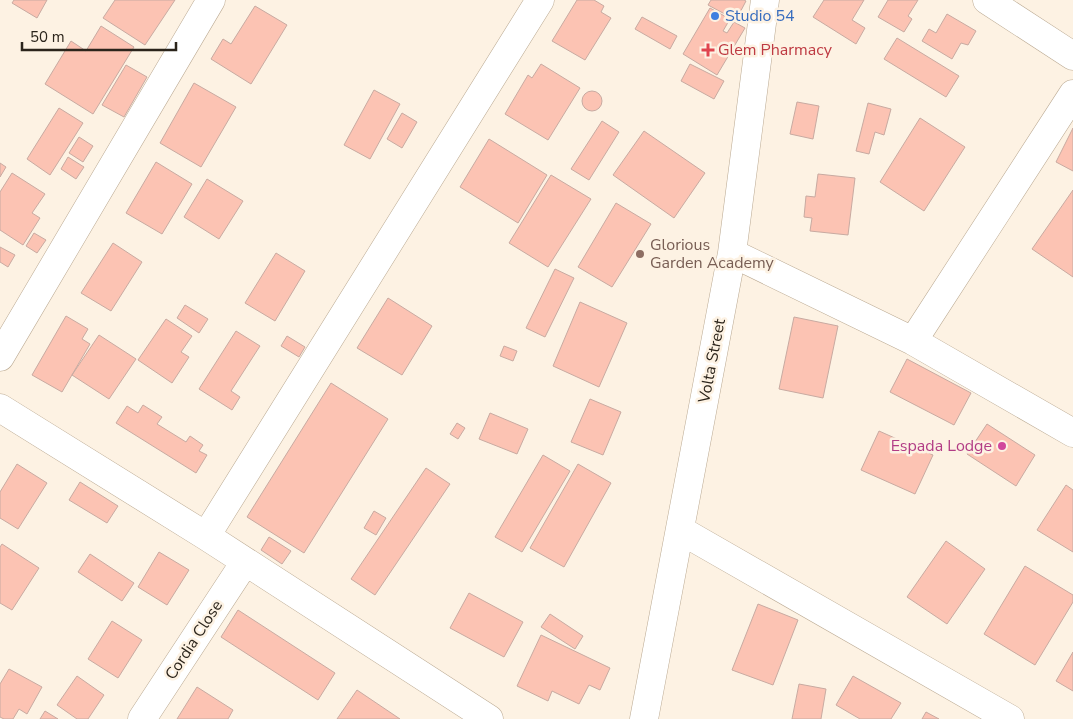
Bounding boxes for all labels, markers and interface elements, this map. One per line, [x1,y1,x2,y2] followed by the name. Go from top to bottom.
[725,5,795,27] place label: Studio 54
[709,10,721,22] marker: Studio 54
[22,20,176,52] scale bar
[30,27,65,47] text: 50 m
[718,39,833,61] place label: Glem Pharmacy
[702,44,714,56] marker: Glem Pharmacy
[650,234,775,274] place label: Glorious Garden Academy
[634,248,646,260] marker: Glorious Garden Academy
[693,317,731,406] street label: Volta Street
[891,435,992,457] place label: Espada Lodge
[996,440,1008,452] marker: Espada Lodge
[160,596,228,684] street label: Cordia Close

